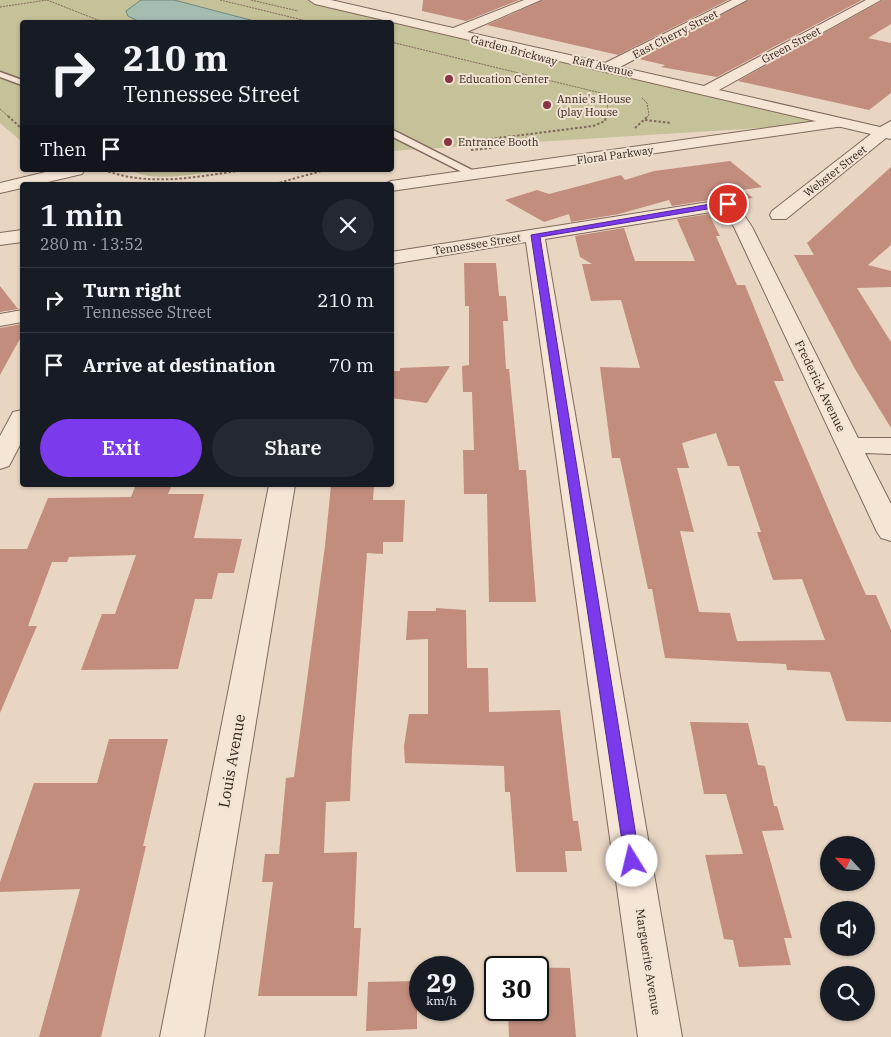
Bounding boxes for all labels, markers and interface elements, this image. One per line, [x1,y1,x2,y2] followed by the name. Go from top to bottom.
[630,6,720,62] street label: East Cherry Street
[759,23,823,66] street label: Green Street
[469,32,559,68] street label: Garden Brickway
[123,35,228,81] text: 210 m
[40,40,105,105] icon: right
[571,52,635,80] street label: Raff Avenue
[459,72,549,86] place label: Education Center
[443,73,455,85] marker: Education Center
[123,79,300,108] text: Tennessee Street
[557,92,631,119] place label: Annie's House (play House
[541,99,553,111] marker: Annie's House (play House
[97,135,125,163] icon: arrive
[458,135,539,149] place label: Entrance Booth
[442,136,454,148] marker: Entrance Booth
[40,137,87,161] text: Then
[801,142,869,200] street label: Webster Street
[576,143,654,167] street label: Floral Parkway
[707,183,749,225] pin
[714,190,742,218] icon: arrive
[40,195,123,234] text: 1 min
[322,199,374,251] button: close
[432,230,522,258] street label: Tennessee Street
[40,234,143,254] text: 280 m · 13:52
[83,278,181,302] text: Turn right
[40,286,68,314] icon: right
[317,288,374,312] text: 210 m
[83,302,212,322] text: Tennessee Street
[792,338,849,434] street label: Frederick Avenue
[40,351,68,379] icon: arrive
[83,353,276,377] text: Arrive at destination
[329,353,374,377] text: 70 m
[40,419,202,477] button: Exit
[212,419,374,477] button: Share
[214,713,249,809] street label: Louis Avenue
[605,834,657,886] position arrow
[820,836,875,891] north arrow
[820,836,875,1021] map controls
[820,901,875,956] button: sound
[633,908,664,1016] street label: Marguerite Avenue
[484,956,549,1021] speed limit sign: 30
[426,966,457,999] text: 29
[820,966,875,1021] button: search
[426,993,457,1008] text: km/h

